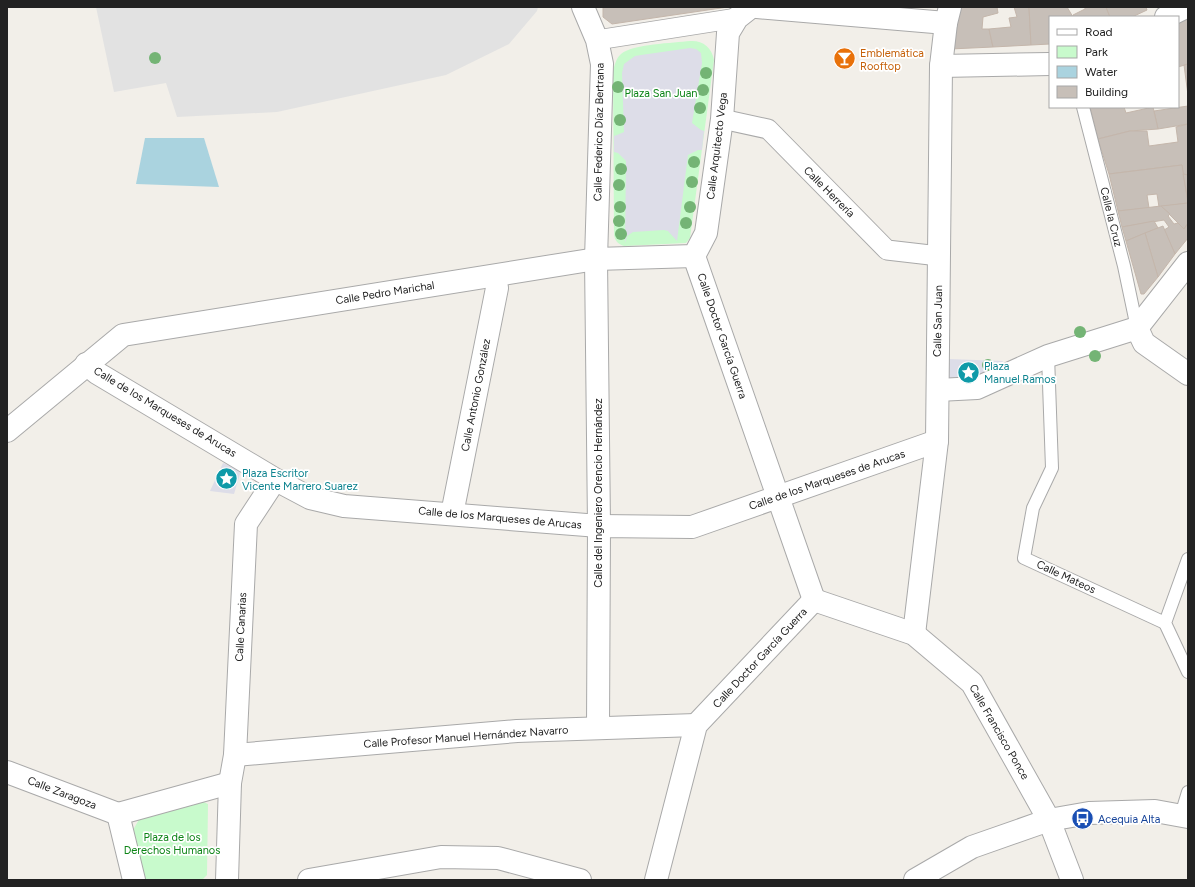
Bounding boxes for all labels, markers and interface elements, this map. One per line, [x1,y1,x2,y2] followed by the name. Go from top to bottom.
[1049,16,1179,108] legend
[1085,25,1113,39] text: Road
[1085,45,1108,59] text: Park
[831,46,857,72] bar icon: Emblemática Rooftop
[860,47,924,73] place label: Emblemática Rooftop
[591,63,607,201] street label: Calle Federico Díaz Bertrana
[1085,65,1117,79] text: Water
[1085,85,1128,99] text: Building
[625,87,697,100] park label: Plaza San Juan
[704,92,730,200] street label: Calle Arquitecto Vega
[801,164,857,220] street label: Calle Herrería
[1097,186,1125,248] street label: Calle la Cruz
[694,271,750,401] street label: Calle Doctor García Guerra
[335,279,435,307] street label: Calle Pedro Marichal
[931,285,945,357] street label: Calle San Juan
[459,337,493,453] street label: Calle Antonio González
[956,359,982,385] place icon: Plaza Manuel Ramos
[984,360,1056,386] place label: Plaza Manuel Ramos
[91,364,239,460] street label: Calle de los Marqueses de Arucas
[592,398,605,588] street label: Calle del Ingeniero Orencio Hernández
[747,447,907,513] street label: Calle de los Marqueses de Arucas
[214,466,240,492] place icon: Plaza Escritor Vicente Marrero Suarez
[242,467,358,493] place label: Plaza Escritor Vicente Marrero Suarez
[418,504,582,532] street label: Calle de los Marqueses de Arucas
[1034,558,1098,596] street label: Calle Mateos
[233,592,249,662] street label: Calle Canarias
[710,605,810,711] street label: Calle Doctor García Guerra
[966,682,1032,782] street label: Calle Francisco Ponce
[363,723,569,751] street label: Calle Profesor Manuel Hernández Navarro
[26,774,98,812] street label: Calle Zaragoza
[1069,806,1095,832] bus stop icon: Acequia Alta
[1098,813,1160,826] place label: Acequia Alta
[124,831,220,857] park label: Plaza de los Derechos Humanos

